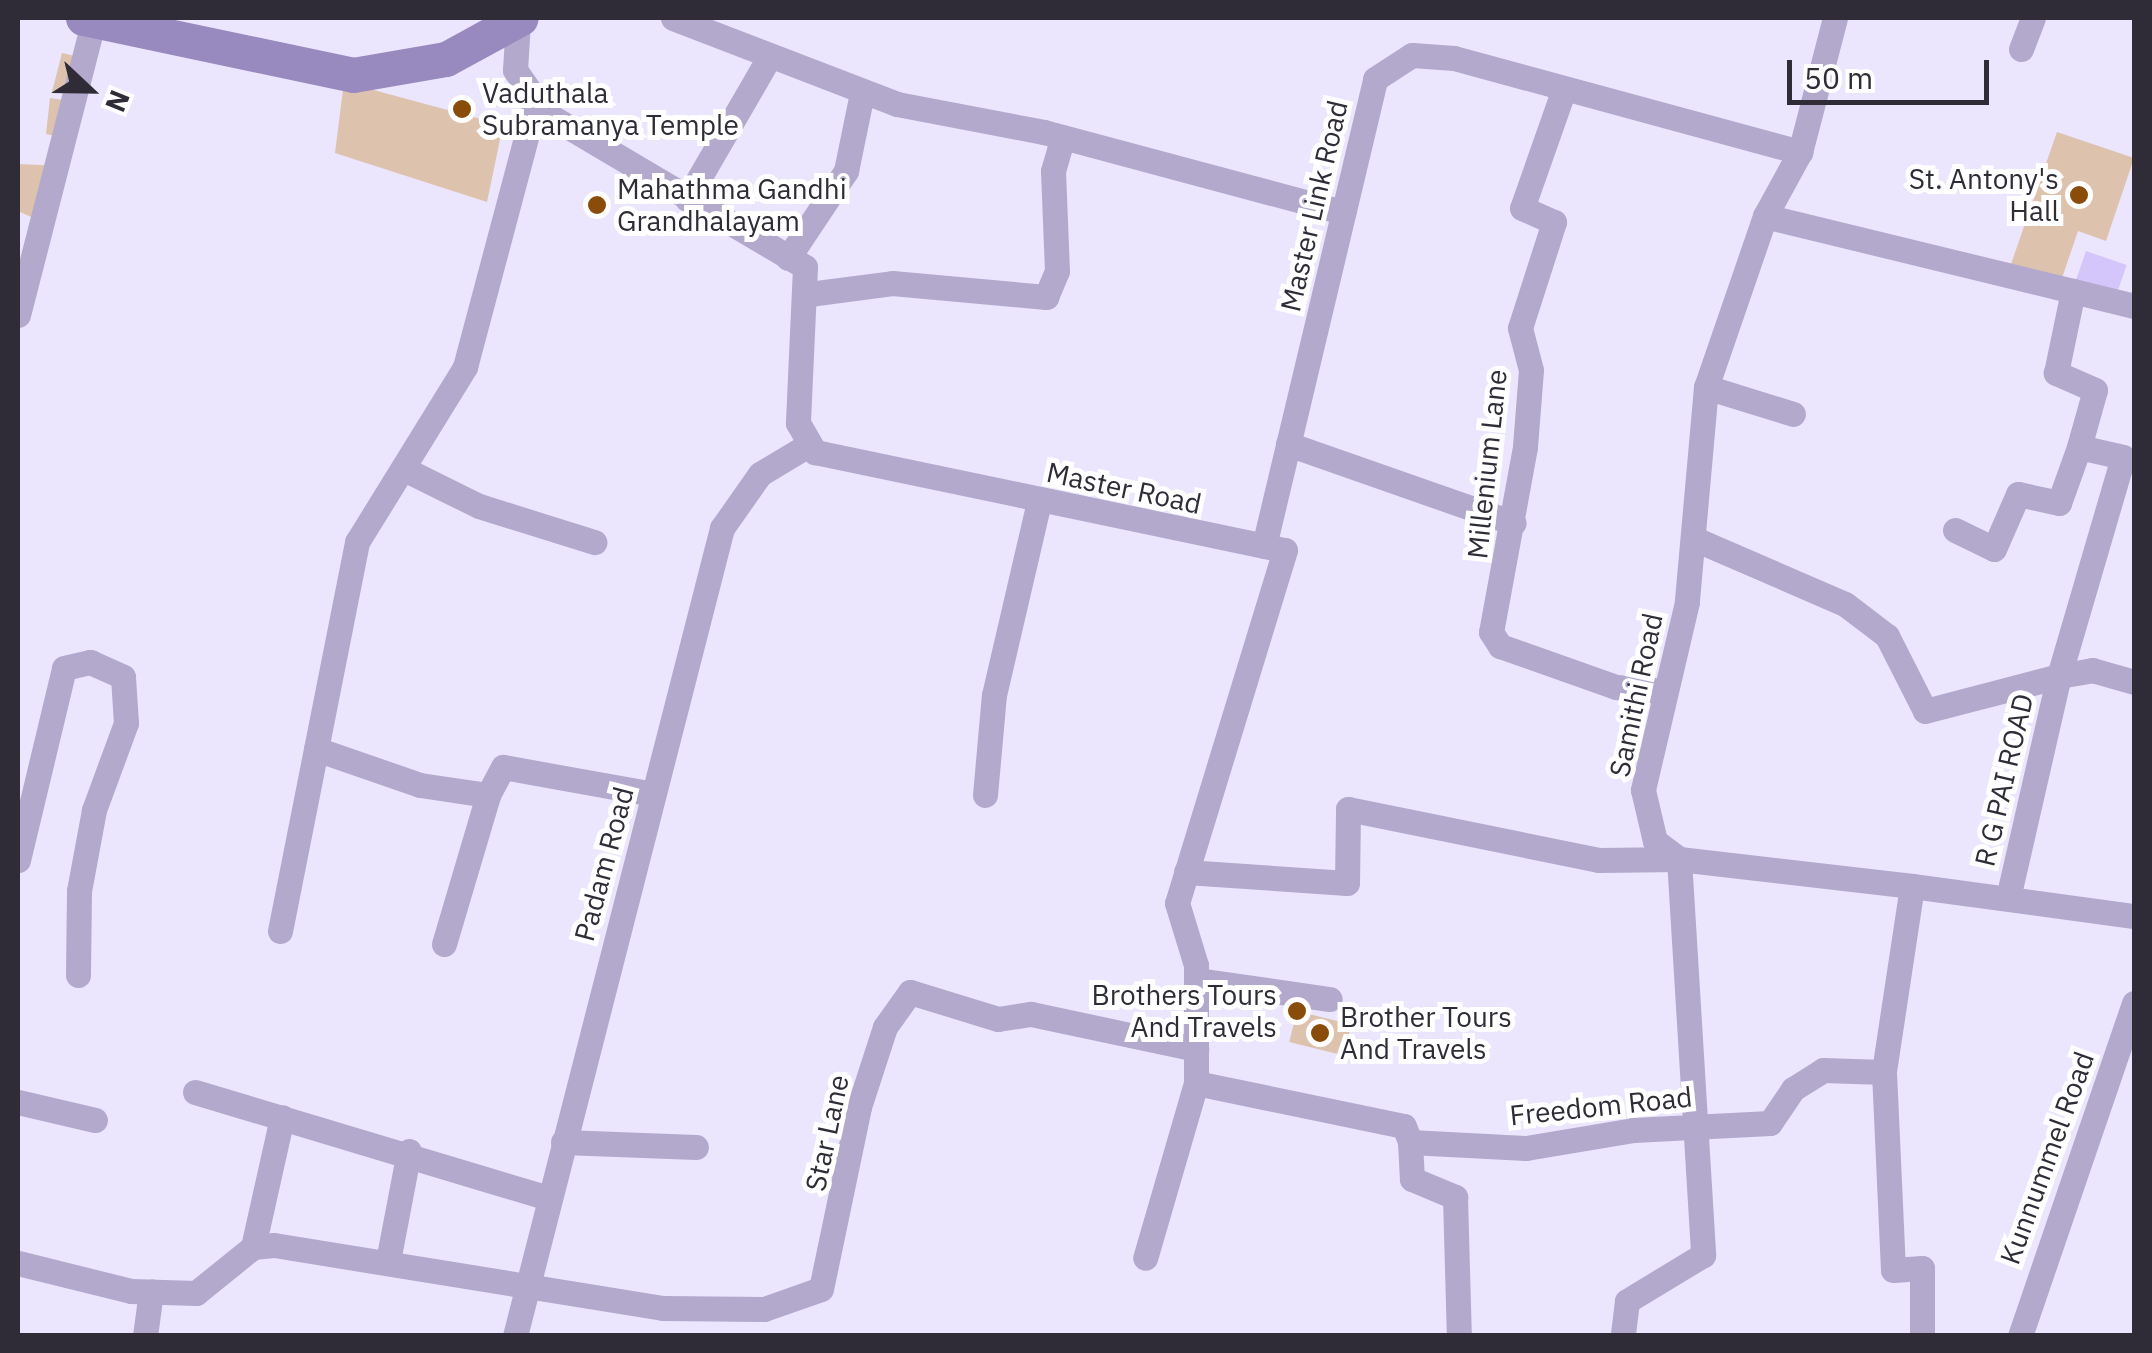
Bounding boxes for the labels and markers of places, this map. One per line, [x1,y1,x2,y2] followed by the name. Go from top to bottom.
[482,76,739,142] place label: Vaduthala Subramanya Temple
[451,98,473,120] marker: Vaduthala Subramanya Temple
[1909,162,2059,228] place label: St. Antony's Hall
[617,172,847,238] place label: Mahathma Gandhi Grandhalayam
[2068,184,2090,206] marker: St. Antony's Hall
[586,194,608,216] marker: Mahathma Gandhi Grandhalayam
[1092,978,1277,1044] place label: Brothers Tours And Travels
[1286,1000,1308,1022] marker: Brothers Tours And Travels
[1340,1000,1512,1066] place label: Brother Tours And Travels
[1309,1022,1331,1044] marker: Brother Tours And Travels

